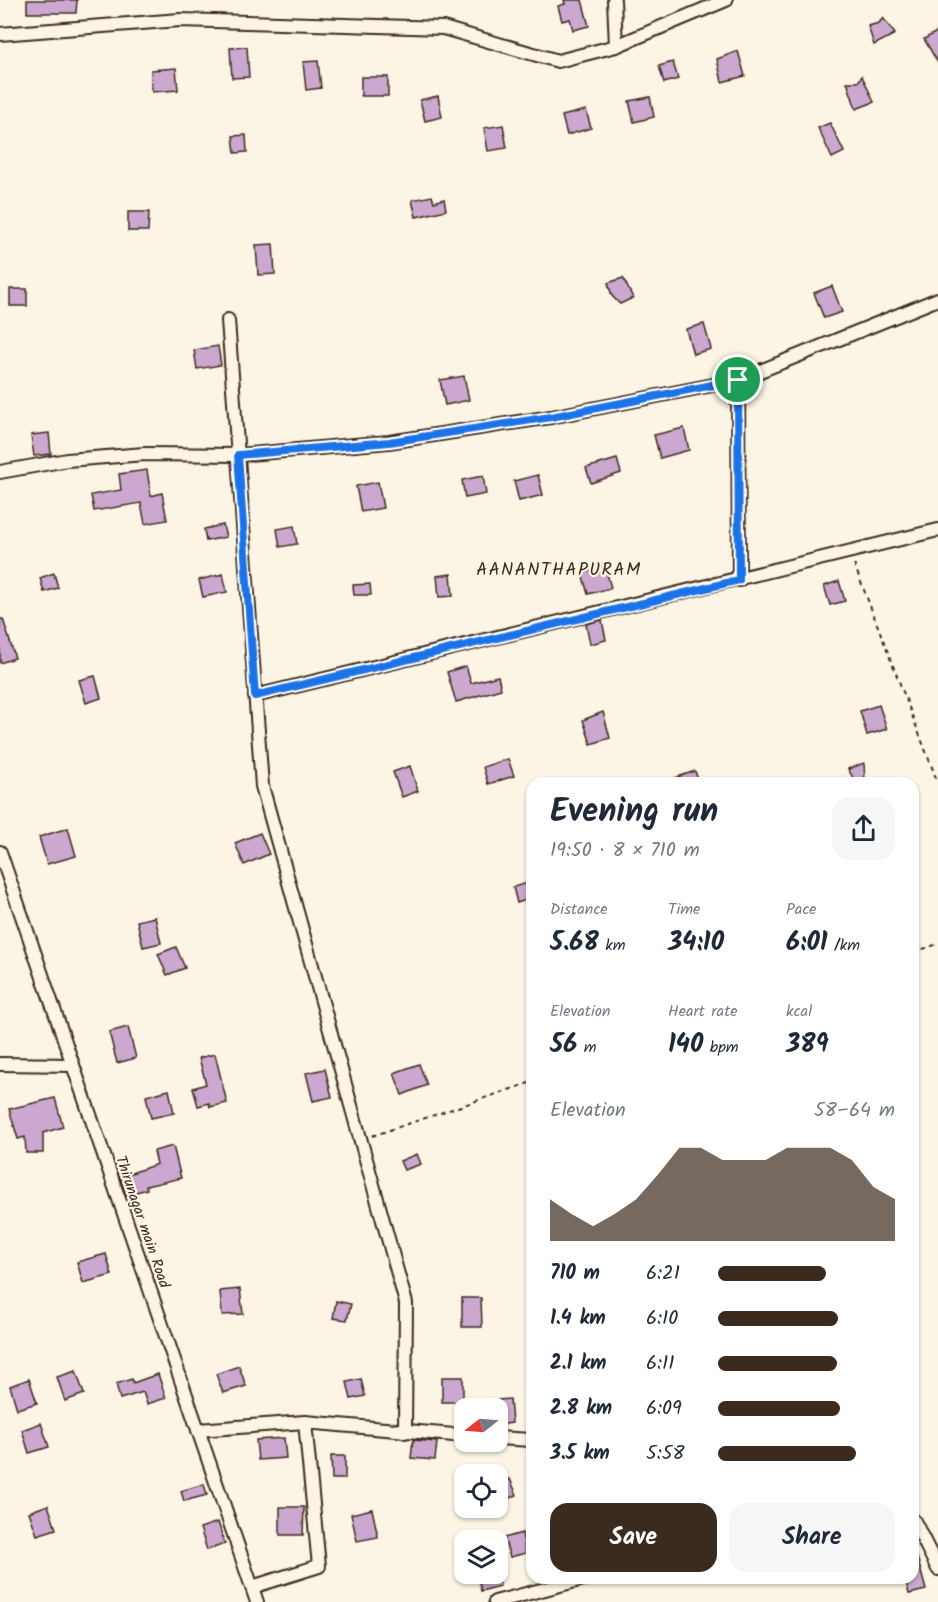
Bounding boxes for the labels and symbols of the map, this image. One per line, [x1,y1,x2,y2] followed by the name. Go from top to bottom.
[712,354,763,405] pin
[476,556,642,585] district label: AANANTHAPURAM
[108,1153,176,1292] street label: Thirunagar main Road
[454,1398,508,1452] north arrow

